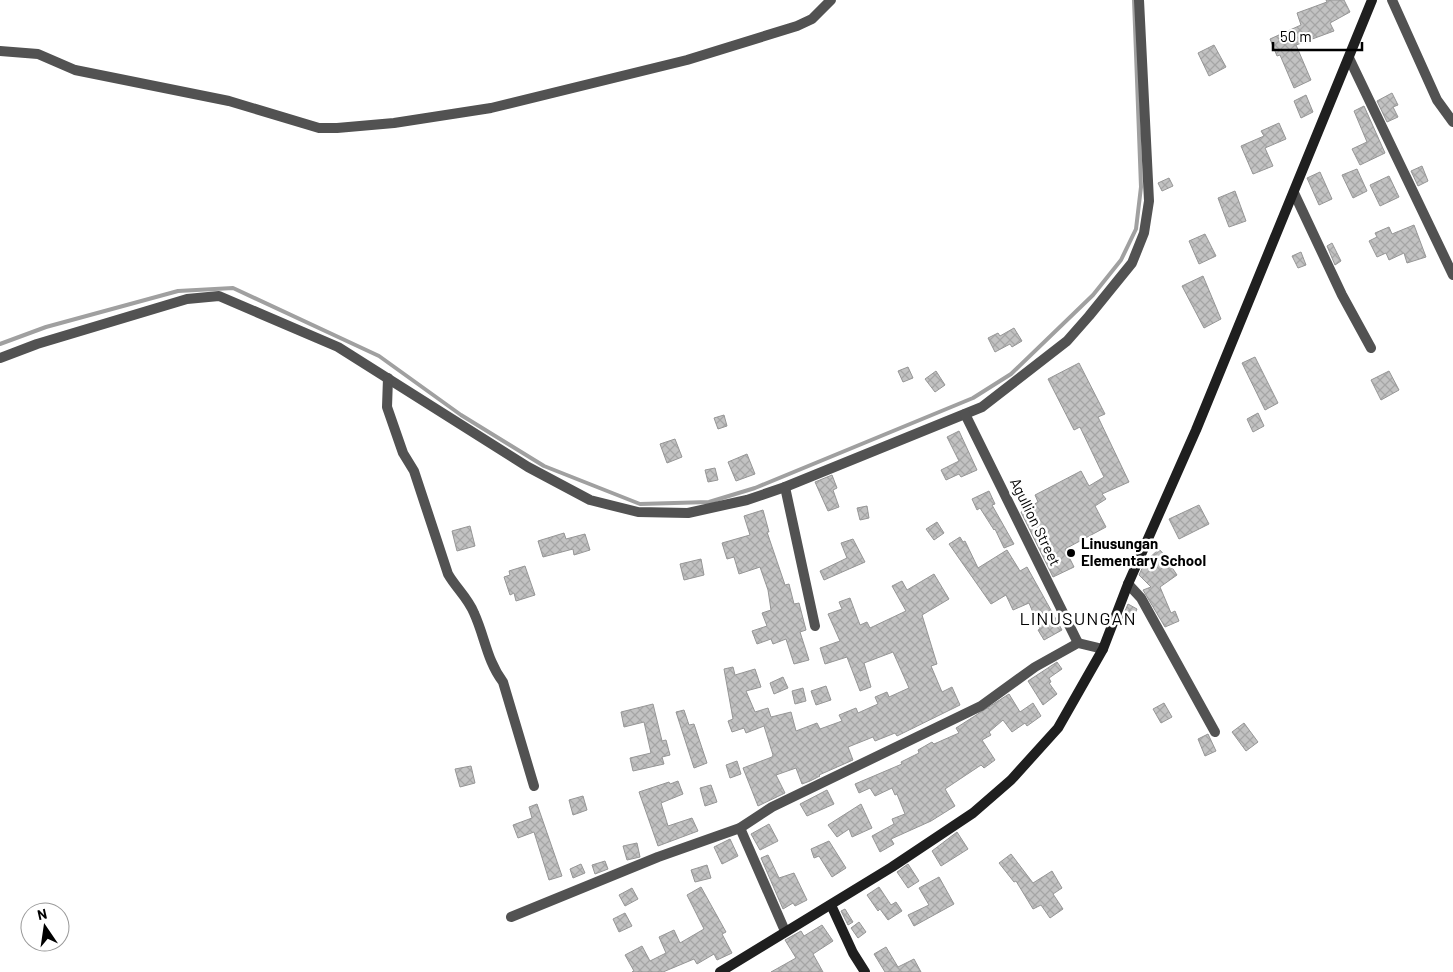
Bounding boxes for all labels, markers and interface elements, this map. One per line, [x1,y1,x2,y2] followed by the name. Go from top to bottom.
[1273,20,1362,52] scale bar
[1280,27,1312,45] text: 50 m
[1007,475,1065,569] street label: Agullion Street
[1081,534,1206,569] place label: Linusungan Elementary School
[1065,547,1077,559] marker: Linusungan Elementary School
[1019,607,1137,629] district label: LINUSUNGAN
[20,902,70,952] north arrow
[36,905,48,923] text: N

